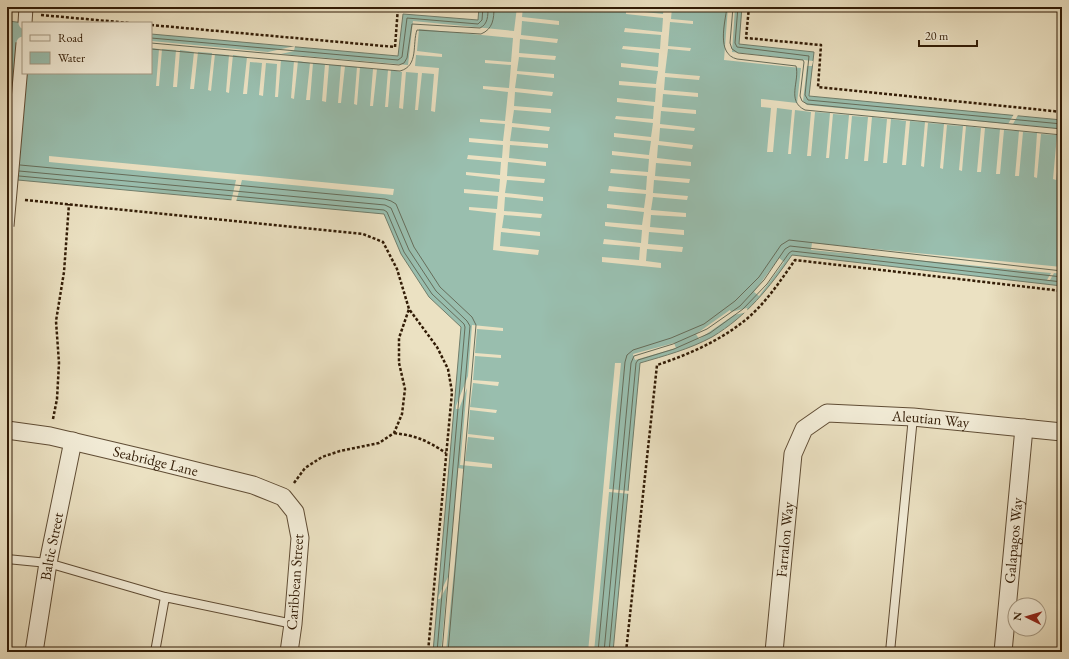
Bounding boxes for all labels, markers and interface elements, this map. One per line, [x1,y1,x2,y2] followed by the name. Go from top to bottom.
[22,22,152,74] legend
[919,22,977,48] scale bar
[925,28,949,44] text: 20 m
[58,30,84,46] text: Road
[58,50,85,66] text: Water
[890,406,971,432] street label: Aleutian Way
[111,441,200,480] street label: Seabridge Lane
[999,496,1026,584] street label: Galapagos Way
[771,500,797,578] street label: Farralon Way
[35,510,67,582] street label: Baltic Street
[282,533,307,631] street label: Caribbean Street
[1007,597,1047,637] north arrow
[1010,611,1024,621] text: N

